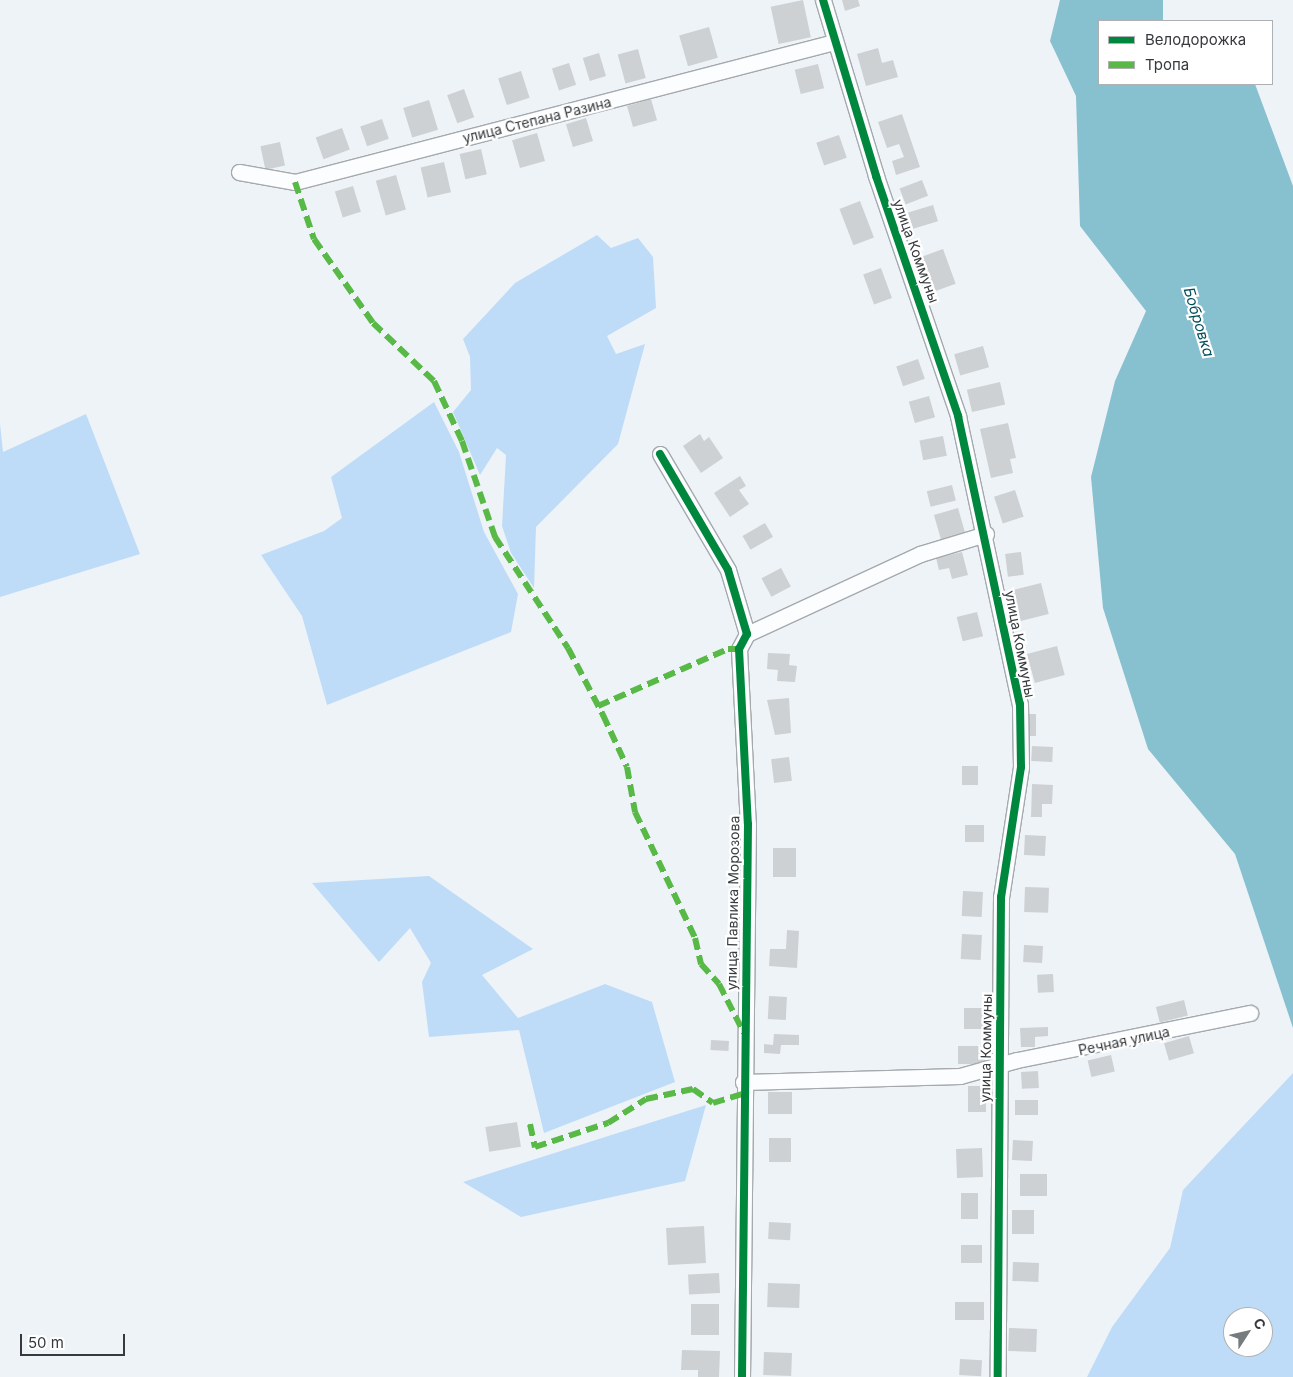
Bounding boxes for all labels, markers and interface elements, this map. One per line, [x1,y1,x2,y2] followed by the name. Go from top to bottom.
[1098,20,1273,85] legend
[1145,30,1246,49] text: Велодорожка
[1145,55,1189,74] text: Тропа
[461,93,613,147] street label: улица Степана Разина
[889,197,943,305] street label: улица Коммуны
[1180,285,1218,359] water label: Бобровка
[1001,589,1039,699] street label: улица Коммуны
[723,816,743,990] street label: улица Павлика Морозова
[977,993,995,1103] street label: улица Коммуны
[1077,1023,1171,1059] street label: Речная улица
[1223,1307,1273,1357] north arrow
[1250,1315,1270,1333] text: С
[22,1324,128,1356] scale bar
[28,1333,64,1352] text: 50 m

